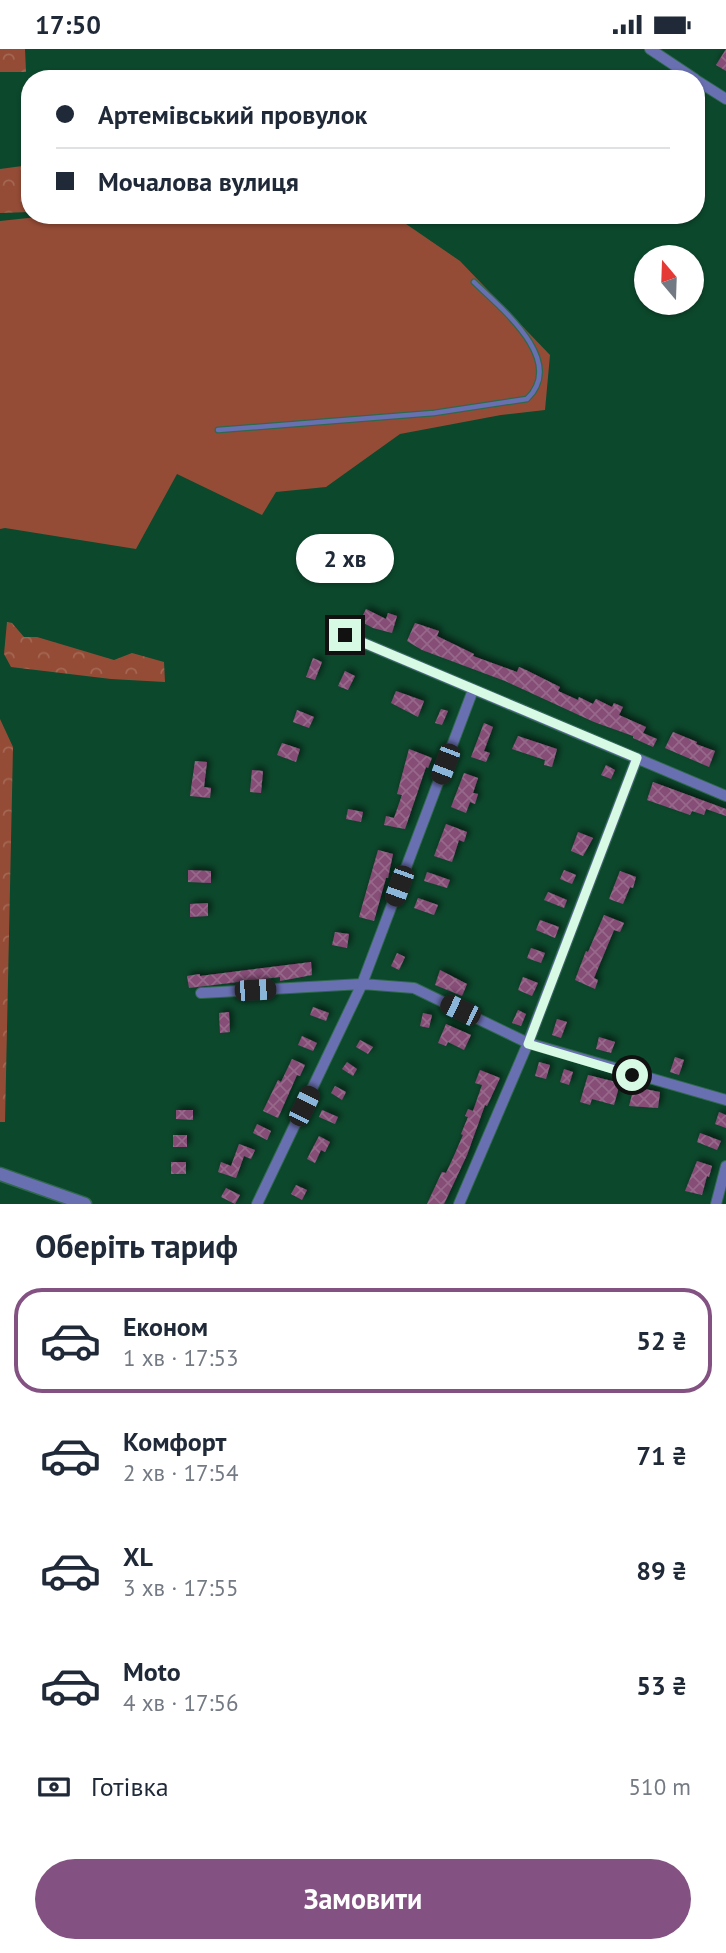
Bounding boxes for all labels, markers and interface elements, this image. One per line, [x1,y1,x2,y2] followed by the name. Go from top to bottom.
[35,8,101,41] text: 17:50
[98,98,367,131] text: Артемівський провулок
[98,165,299,198] text: Мочалова вулиця
[634,245,704,315] north arrow
[634,245,704,315] map controls
[296,533,394,583] callout: 2 хв
[324,544,366,573] text: 2 хв
[329,619,361,651] route end
[428,741,463,787] car
[382,863,417,909] car
[234,978,277,1002] car
[437,991,484,1029] car
[616,1059,648,1091] route start
[286,1083,323,1129] car
[35,1225,238,1267] text: Оберіть тариф
[39,1309,102,1372] icon: car
[123,1310,208,1343] text: Економ
[636,1324,687,1357] text: 52 ₴
[123,1343,239,1372] text: 1 хв · 17:53
[39,1424,102,1487] icon: car
[123,1425,226,1458] text: Комфорт
[636,1439,687,1472] text: 71 ₴
[123,1458,239,1487] text: 2 хв · 17:54
[39,1539,102,1602] icon: car
[123,1540,153,1573] text: XL
[636,1554,687,1587] text: 89 ₴
[123,1573,239,1602] text: 3 хв · 17:55
[39,1654,102,1717] icon: car
[123,1655,181,1688] text: Moto
[636,1669,687,1702] text: 53 ₴
[123,1688,239,1717] text: 4 хв · 17:56
[35,1768,73,1806] icon: cash
[91,1770,169,1803] text: Готівка
[629,1772,691,1801] text: 510 m
[35,1859,691,1939] button: Замовити

